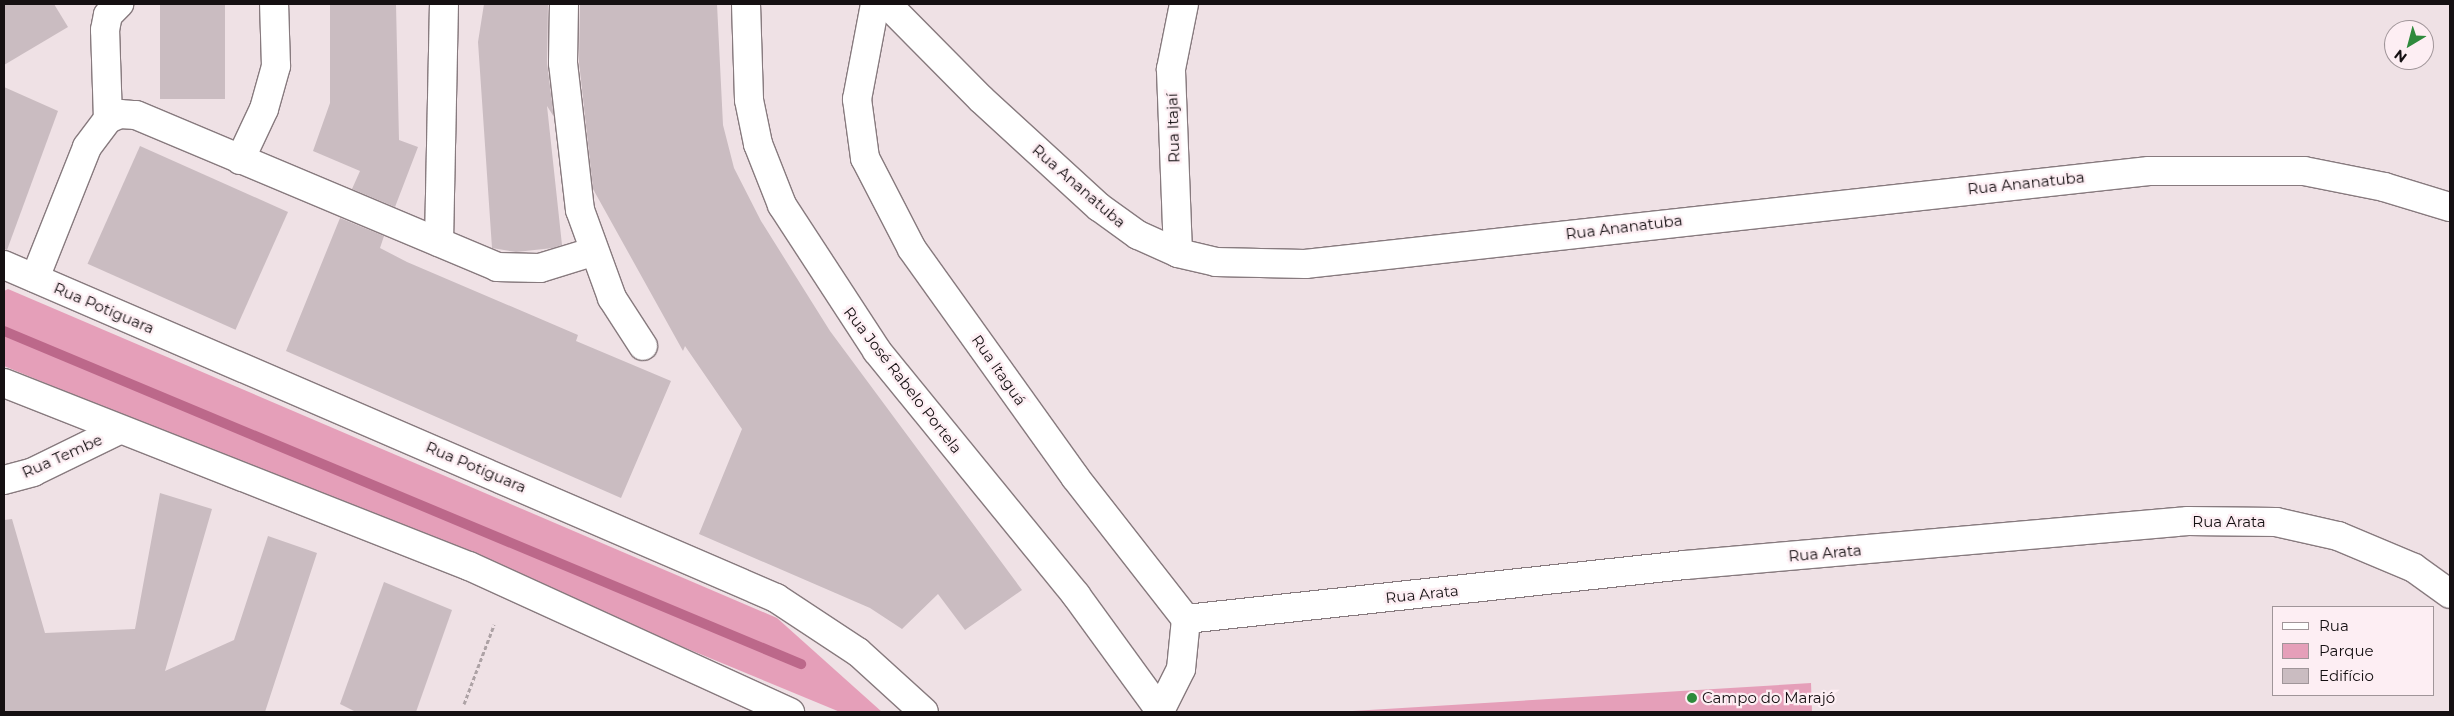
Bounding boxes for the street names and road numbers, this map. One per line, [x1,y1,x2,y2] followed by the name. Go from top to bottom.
[1163,93,1183,163] street label: Rua Itajaí
[1029,141,1129,231] street label: Rua Ananatuba
[1967,168,2085,198] street label: Rua Ananatuba
[1565,211,1683,243] street label: Rua Ananatuba
[51,279,157,337] street label: Rua Potiguara
[840,303,966,457] street label: Rua José Rabelo Portela
[968,331,1030,409] street label: Rua Itaguá
[19,430,105,482] street label: Rua Tembe
[423,438,529,496] street label: Rua Potiguara
[2192,513,2266,531] street label: Rua Arata
[1788,541,1862,565] street label: Rua Arata
[1385,581,1459,607] street label: Rua Arata

